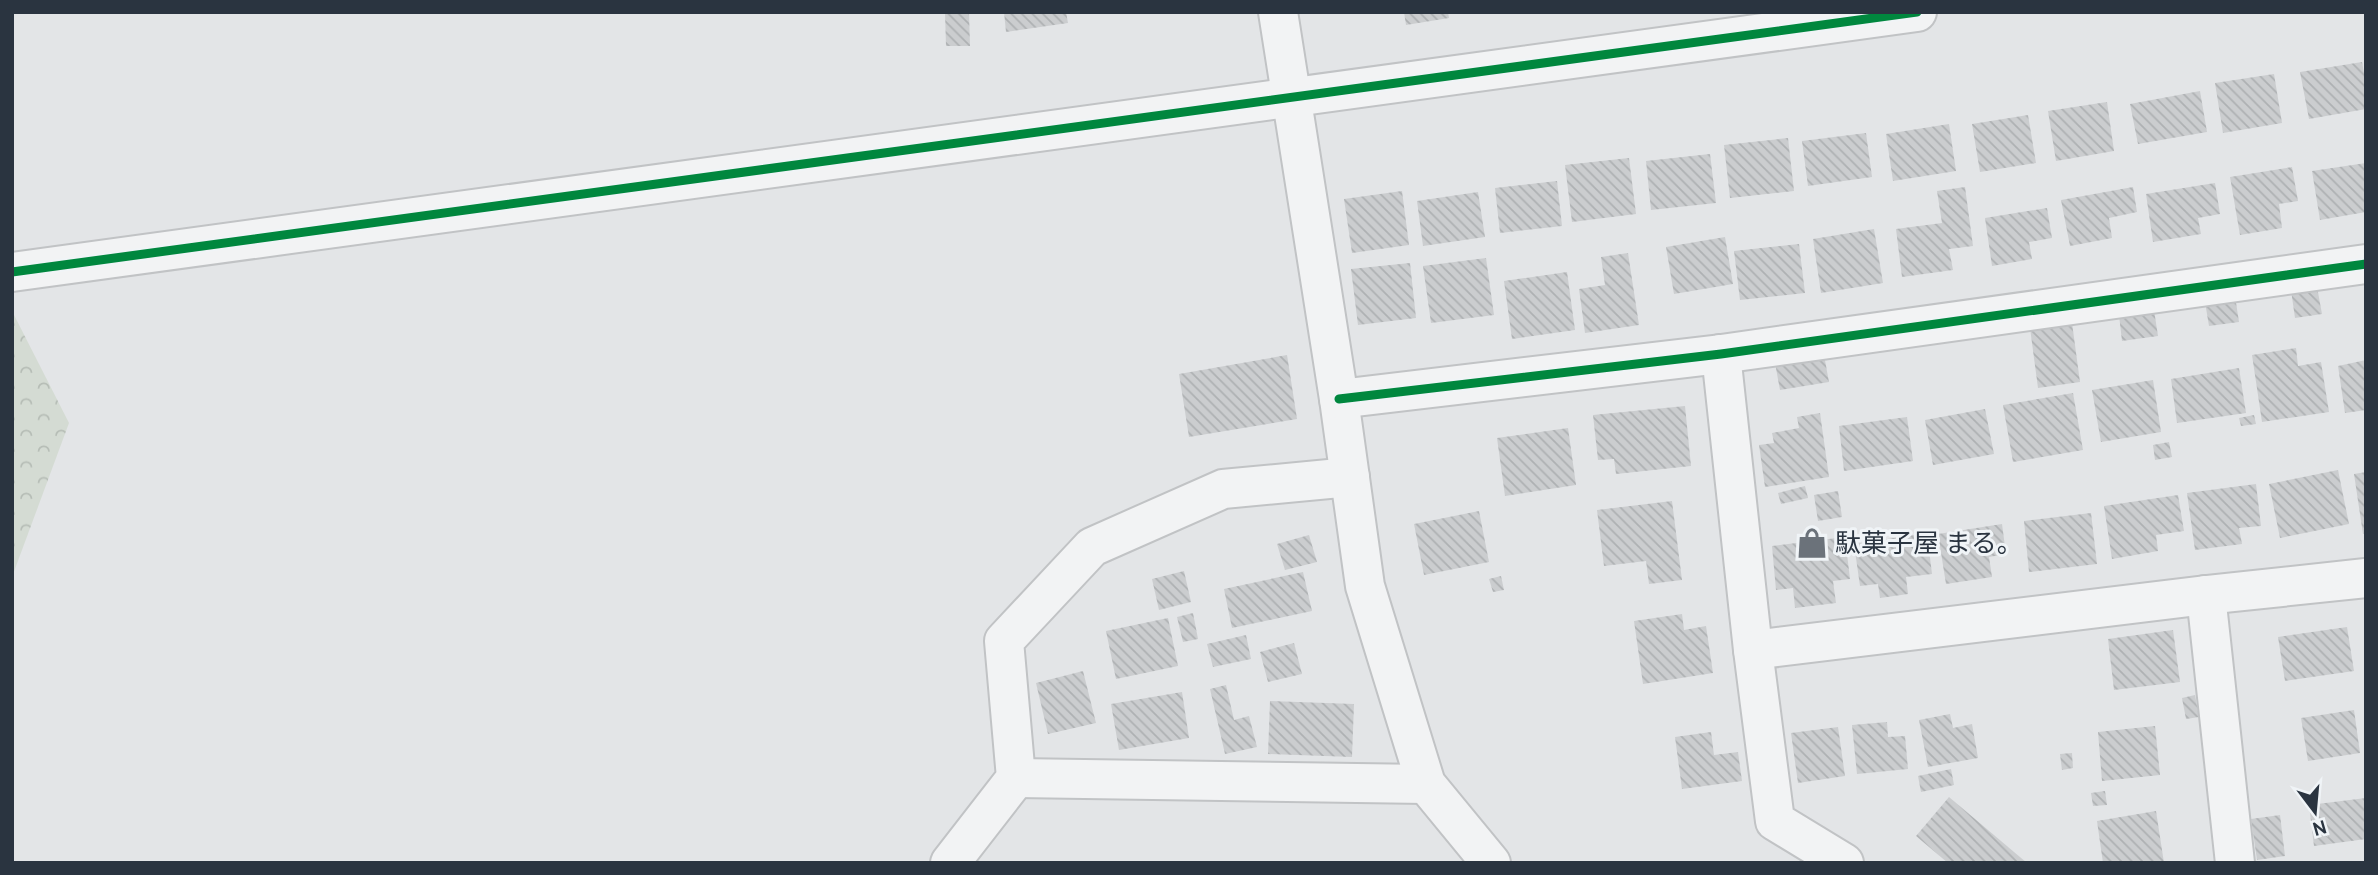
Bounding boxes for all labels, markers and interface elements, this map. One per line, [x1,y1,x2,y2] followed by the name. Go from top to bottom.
[1795,526,1829,560] shop icon: 駄菓子屋 まる。
[1835,527,2023,559] place label: 駄菓子屋 まる。
[2280,777,2350,847] north arrow
[2310,815,2329,841] text: N

